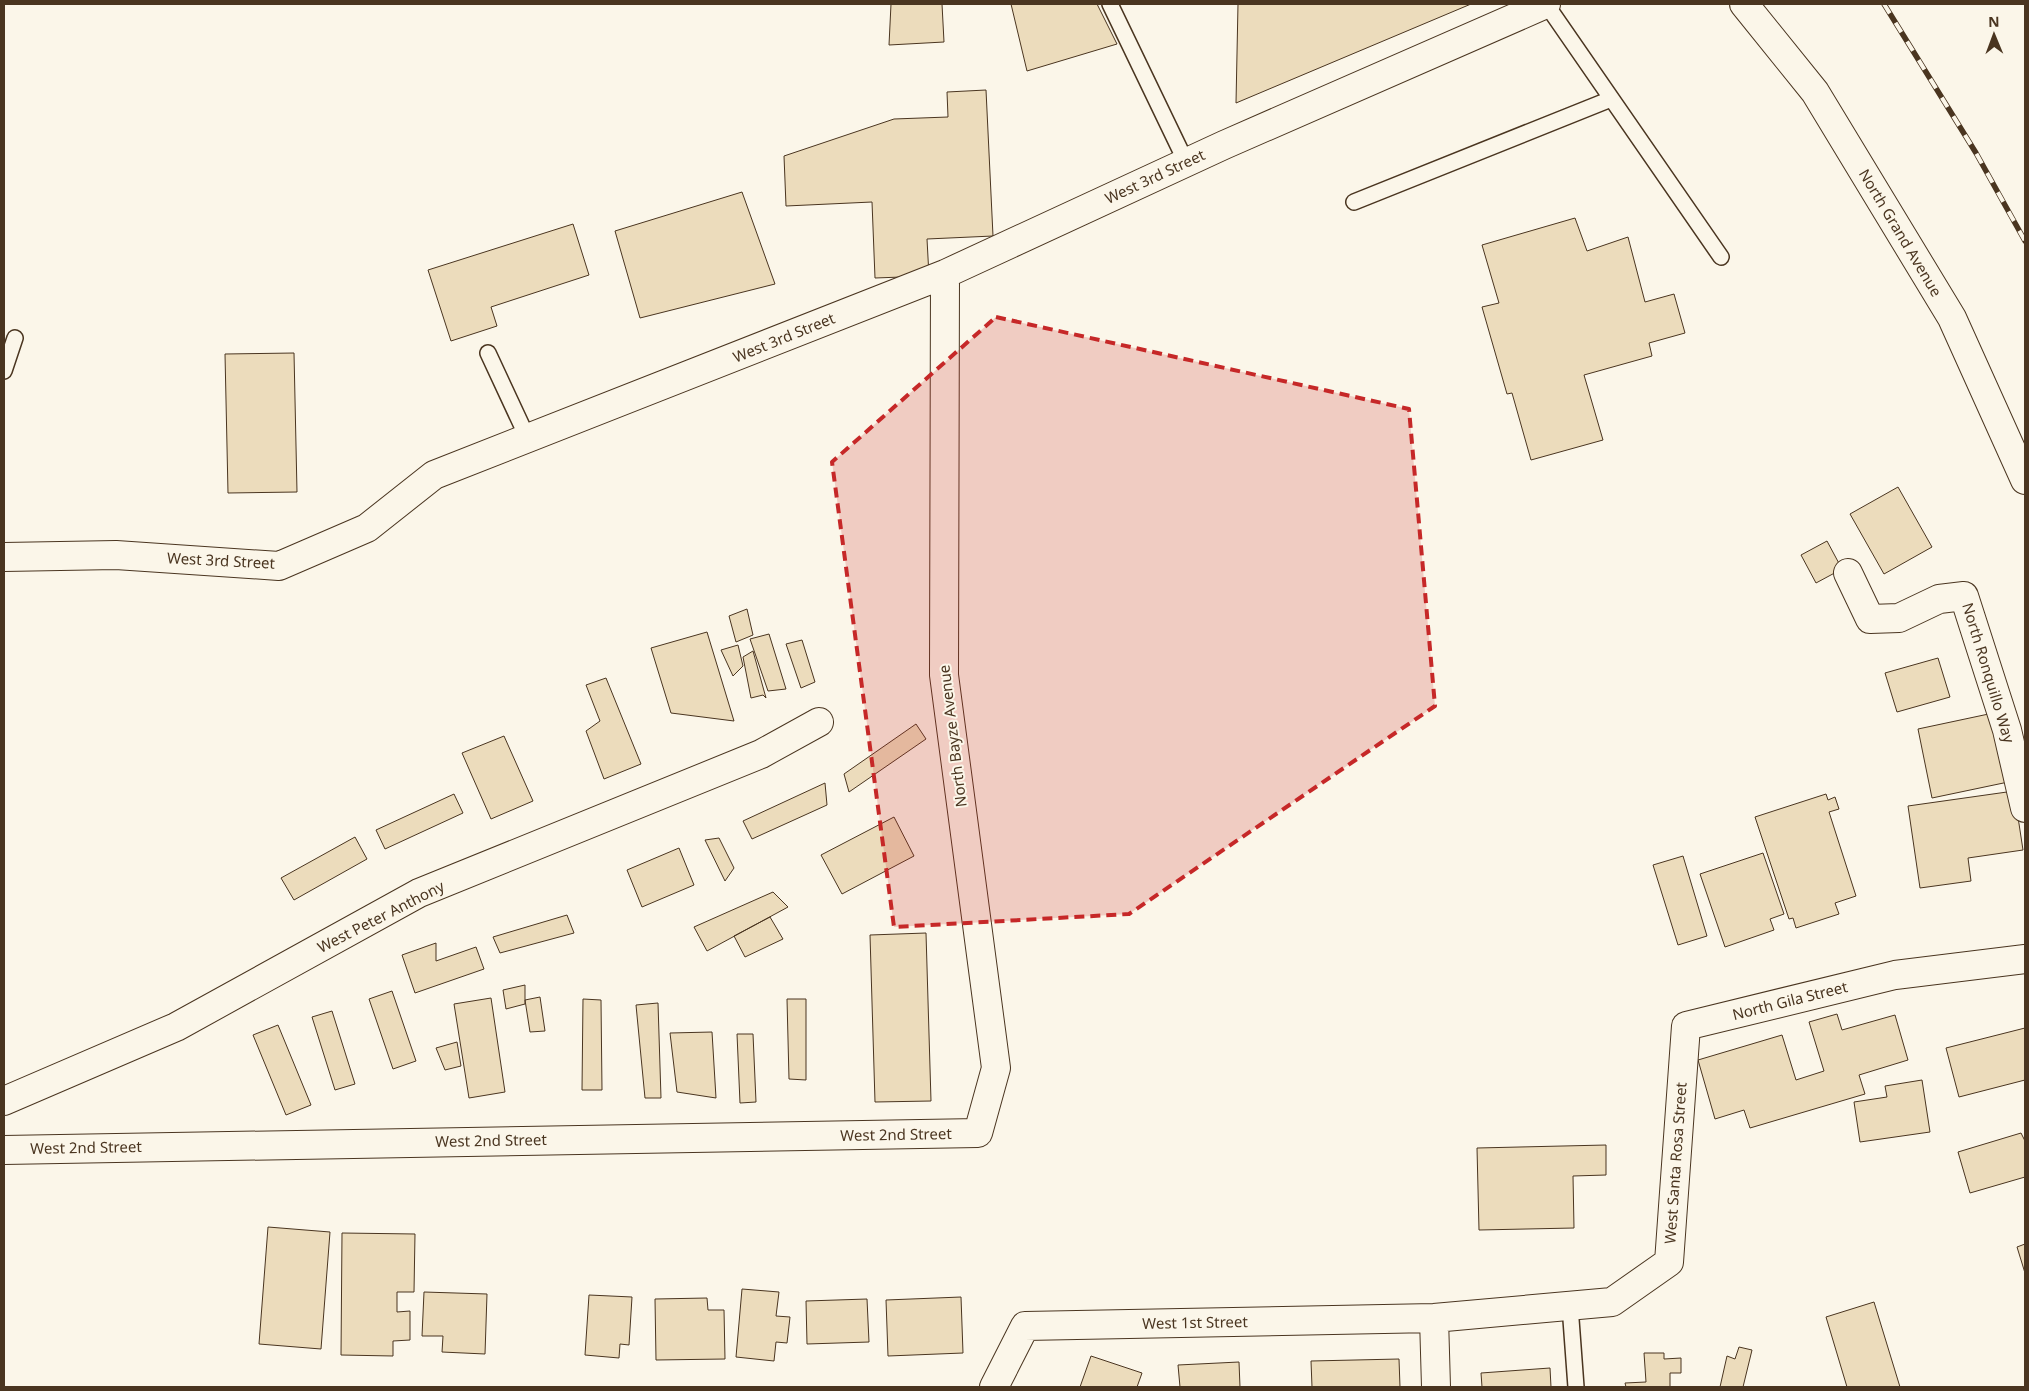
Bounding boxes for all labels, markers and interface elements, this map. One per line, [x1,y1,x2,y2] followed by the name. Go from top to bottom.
[1969,10,2019,60] north arrow
[1988,12,2000,31] text: N
[1101,144,1208,208] street label: West 3rd Street
[1855,165,1947,300] street label: North Grand Avenue
[730,307,838,367] street label: West 3rd Street
[167,547,276,573] street label: West 3rd Street
[1958,600,2020,746] street label: North Ronquillo Way
[933,664,971,808] street label: North Bayze Avenue
[314,875,448,957] street label: West Peter Anthony
[1730,976,1850,1024] street label: North Gila Street
[1659,1081,1691,1244] street label: West Santa Rosa Street
[840,1123,952,1145] street label: West 2nd Street
[435,1129,547,1151] street label: West 2nd Street
[30,1136,142,1158] street label: West 2nd Street
[1142,1311,1249,1333] street label: West 1st Street

